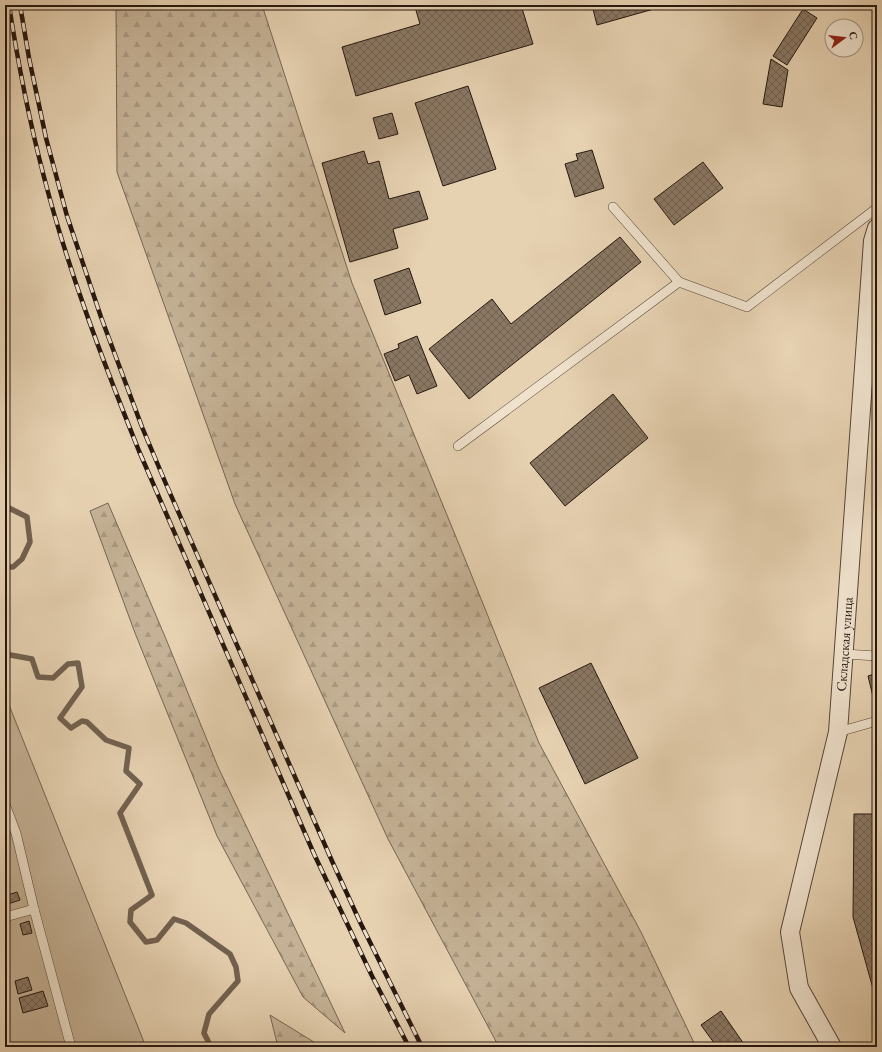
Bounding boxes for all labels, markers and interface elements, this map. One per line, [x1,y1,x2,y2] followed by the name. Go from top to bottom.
[824,18,864,58] north arrow
[846,30,861,41] text: С
[832,596,857,692] street label: Складская улица

